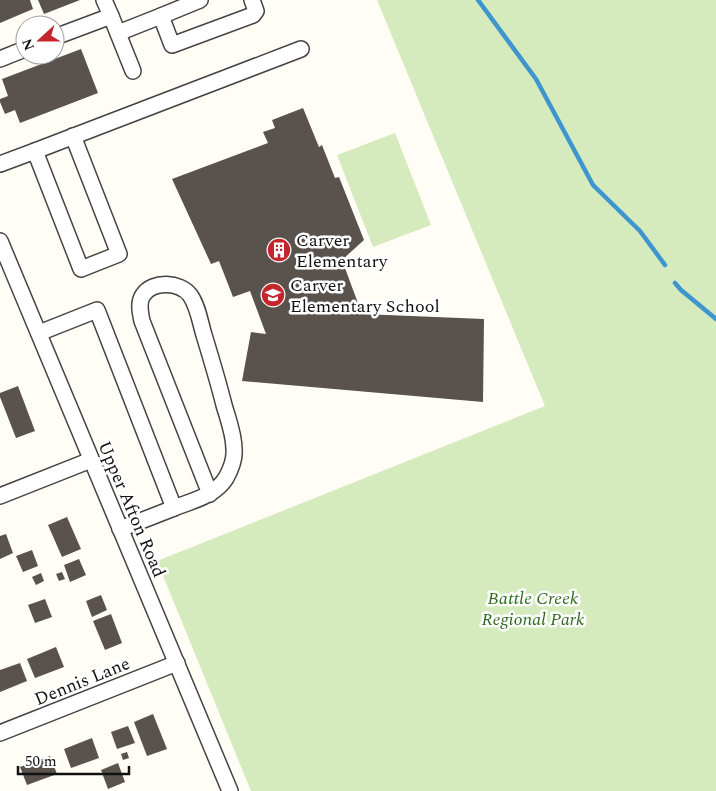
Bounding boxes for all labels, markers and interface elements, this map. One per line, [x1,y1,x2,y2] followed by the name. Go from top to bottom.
[15,15,65,65] north arrow
[16,35,40,54] text: N
[296,227,389,275] place label: Carver Elementary
[266,237,292,263] building icon: Carver Elementary
[290,272,440,320] place label: Carver Elementary School
[260,282,286,308] school or university icon: Carver Elementary School
[91,437,172,582] street label: Upper Afton Road
[482,585,585,633] park label: Battle Creek Regional Park
[30,650,134,713] street label: Dennis Lane
[18,744,129,776] scale bar
[25,750,57,773] text: 50 m

